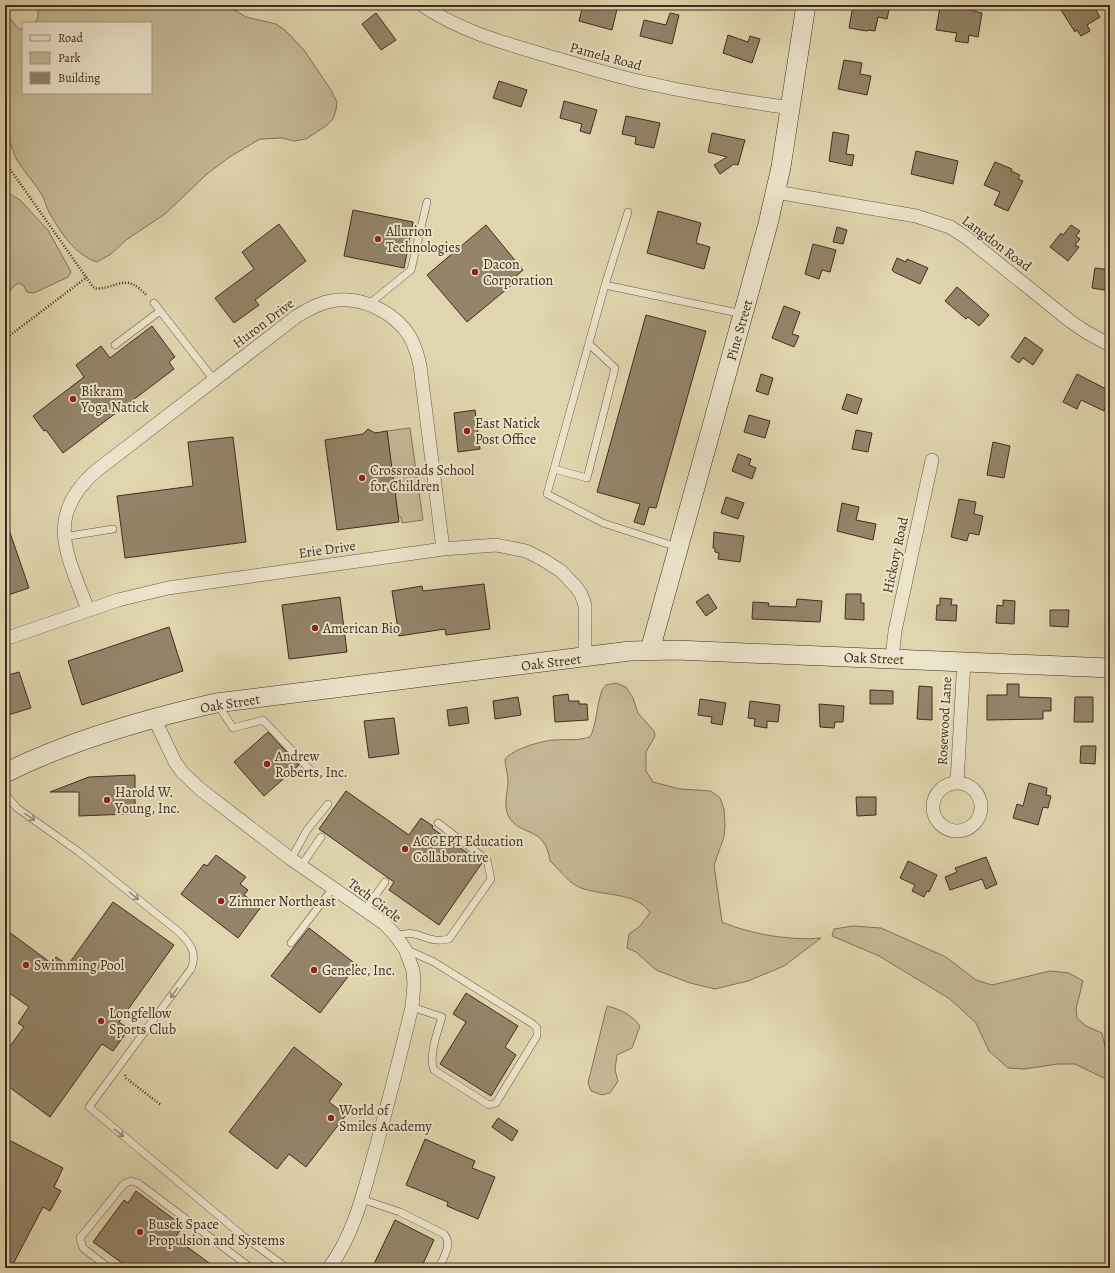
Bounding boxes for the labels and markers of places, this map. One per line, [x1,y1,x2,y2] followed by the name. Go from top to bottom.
[385,222,460,257] place label: Allurion Technologies
[373,234,383,244] marker: Allurion Technologies
[483,255,553,290] place label: Dacon Corporation
[470,267,480,277] marker: Dacon Corporation
[80,382,149,417] place label: Bikram Yoga Natick
[68,394,78,404] marker: Bikram Yoga Natick
[475,414,540,449] place label: East Natick Post Office
[462,426,472,436] marker: East Natick Post Office
[370,461,475,496] place label: Crossroads School for Children
[357,473,367,483] marker: Crossroads School for Children
[322,619,400,638] place label: American Bio
[310,623,320,633] marker: American Bio
[274,747,348,782] place label: Andrew Roberts, Inc.
[262,759,272,769] marker: Andrew Roberts, Inc.
[114,783,180,818] place label: Harold W. Young, Inc.
[102,795,112,805] marker: Harold W. Young, Inc.
[412,832,524,867] place label: ACCEPT Education Collaborative
[400,844,410,854] marker: ACCEPT Education Collaborative
[229,892,336,911] place label: Zimmer Northeast
[216,896,226,906] marker: Zimmer Northeast
[34,956,125,975] place label: Swimming Pool
[21,960,31,970] marker: Swimming Pool
[322,961,395,980] place label: Genelec, Inc.
[309,965,319,975] marker: Genelec, Inc.
[109,1004,176,1039] place label: Longfellow Sports Club
[96,1016,106,1026] marker: Longfellow Sports Club
[338,1101,432,1136] place label: World of Smiles Academy
[326,1113,336,1123] marker: World of Smiles Academy
[148,1215,285,1250] place label: Busek Space Propulsion and Systems
[135,1227,145,1237] marker: Busek Space Propulsion and Systems

